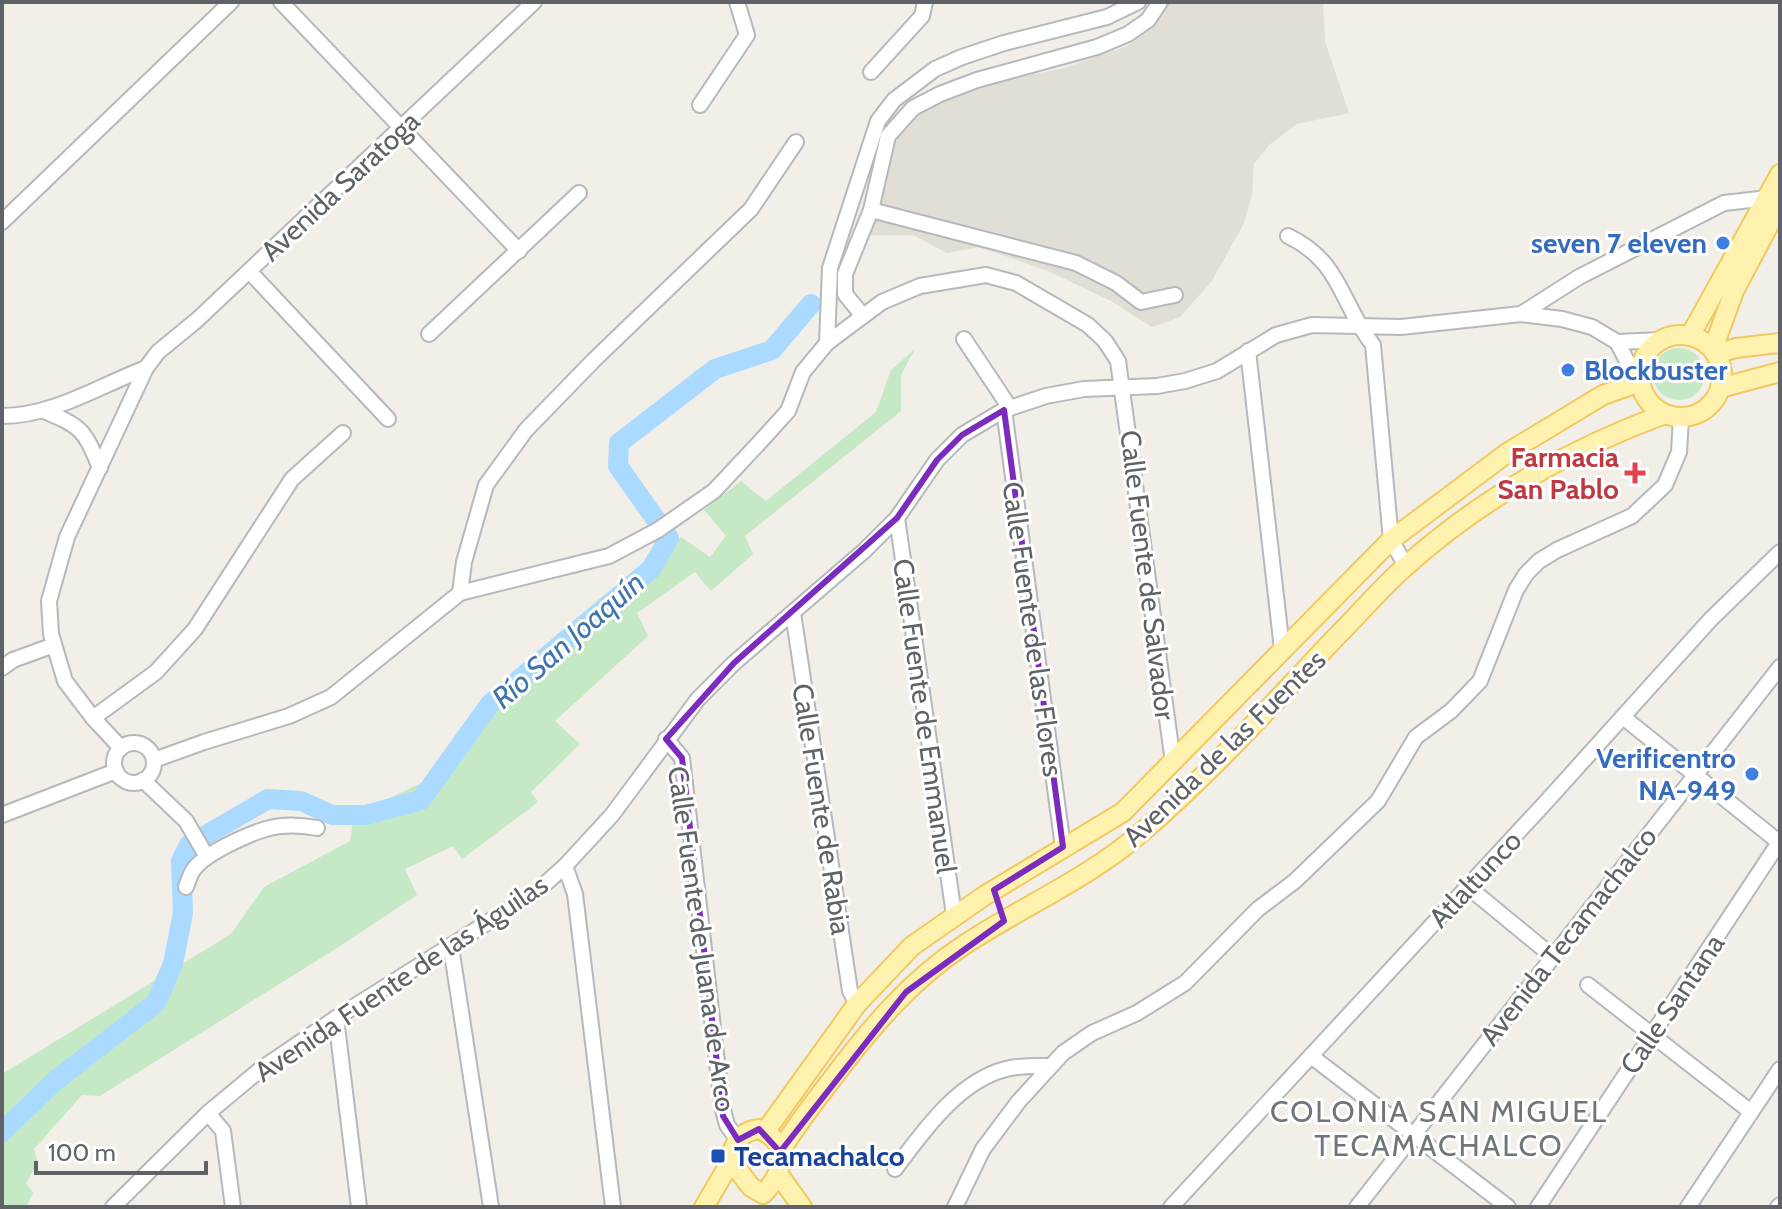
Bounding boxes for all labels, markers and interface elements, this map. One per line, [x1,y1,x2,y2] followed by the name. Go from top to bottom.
[254,103,427,268] street label: Avenida Saratoga
[1531,226,1707,260] place label: seven 7 eleven
[1714,234,1732,252] marker: seven 7 eleven
[1584,353,1728,387] place label: Blockbuster
[1559,361,1577,379] marker: Blockbuster
[1113,428,1183,722] street label: Calle Fuente de Salvador
[1498,440,1619,506] place label: Farmacia San Pablo
[1626,464,1644,482] marker: Farmacia San Pablo
[995,479,1071,779] street label: Calle Fuente de las Flores
[886,556,964,876] street label: Calle Fuente de Emmanuel
[484,564,652,716] water label: Río San Joaquín
[1116,643,1332,853] street label: Avenida de las Fuentes
[785,681,859,937] street label: Calle Fuente de Rabia
[1596,741,1736,807] place label: Verificentro NA-949
[661,764,743,1114] street label: Calle Fuente de Juana de Arco
[1743,765,1761,783] marker: Verificentro NA-949
[1472,820,1664,1052] street label: Avenida Tecamachalco
[1422,823,1528,935] street label: Atlaltunco
[248,867,554,1089] street label: Avenida Fuente de las Águilas
[1613,927,1732,1080] street label: Calle Santana
[1270,1093,1608,1164] district label: COLONIA SAN MIGUEL TECAMACHALCO
[36,1125,206,1175] scale bar
[48,1138,116,1167] text: 100 m
[734,1139,905,1173] place label: Tecamachalco
[709,1147,727,1165] marker: Tecamachalco

